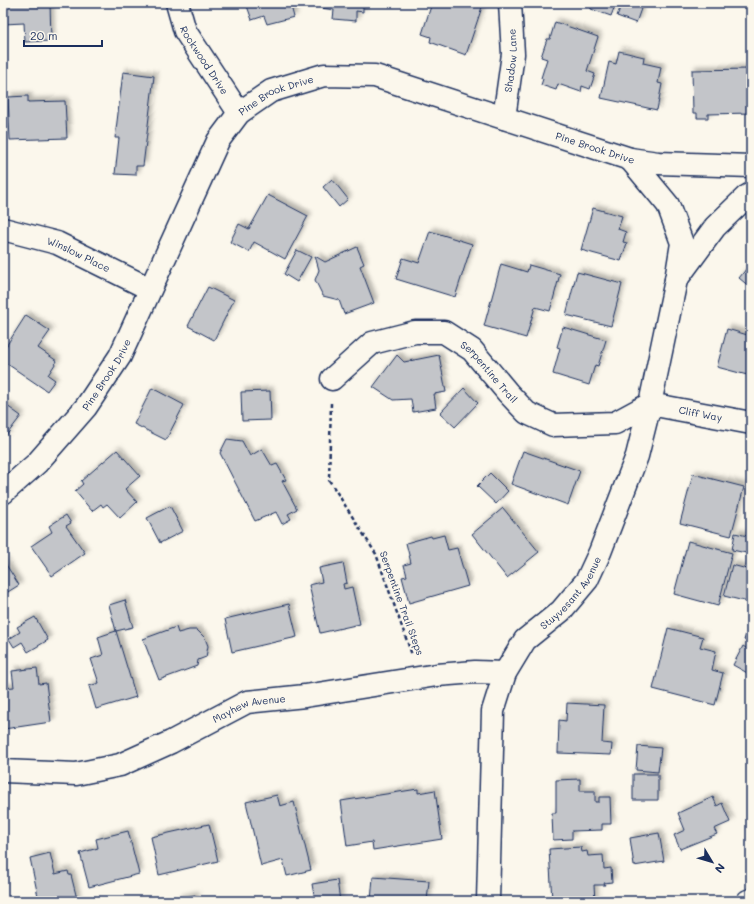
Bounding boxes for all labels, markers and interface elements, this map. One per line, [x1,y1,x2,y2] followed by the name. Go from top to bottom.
[24,22,102,48] scale bar
[177,25,232,97] street label: Rockwood Drive
[30,27,58,43] text: 20 m
[501,28,520,93] street label: Shadow Lane
[235,72,315,118] street label: Pine Brook Drive
[554,128,635,167] street label: Pine Brook Drive
[45,234,113,275] street label: Winslow Place
[79,337,134,413] street label: Pine Brook Drive
[458,337,521,406] street label: Serpentine Trail
[678,403,723,424] street label: Cliff Way
[377,549,427,657] street label: Serpentine Trail Steps
[537,554,604,632] street label: Stuyvesant Avenue
[210,691,286,726] street label: Mayhew Avenue
[692,842,732,882] north arrow
[712,861,729,876] text: N

